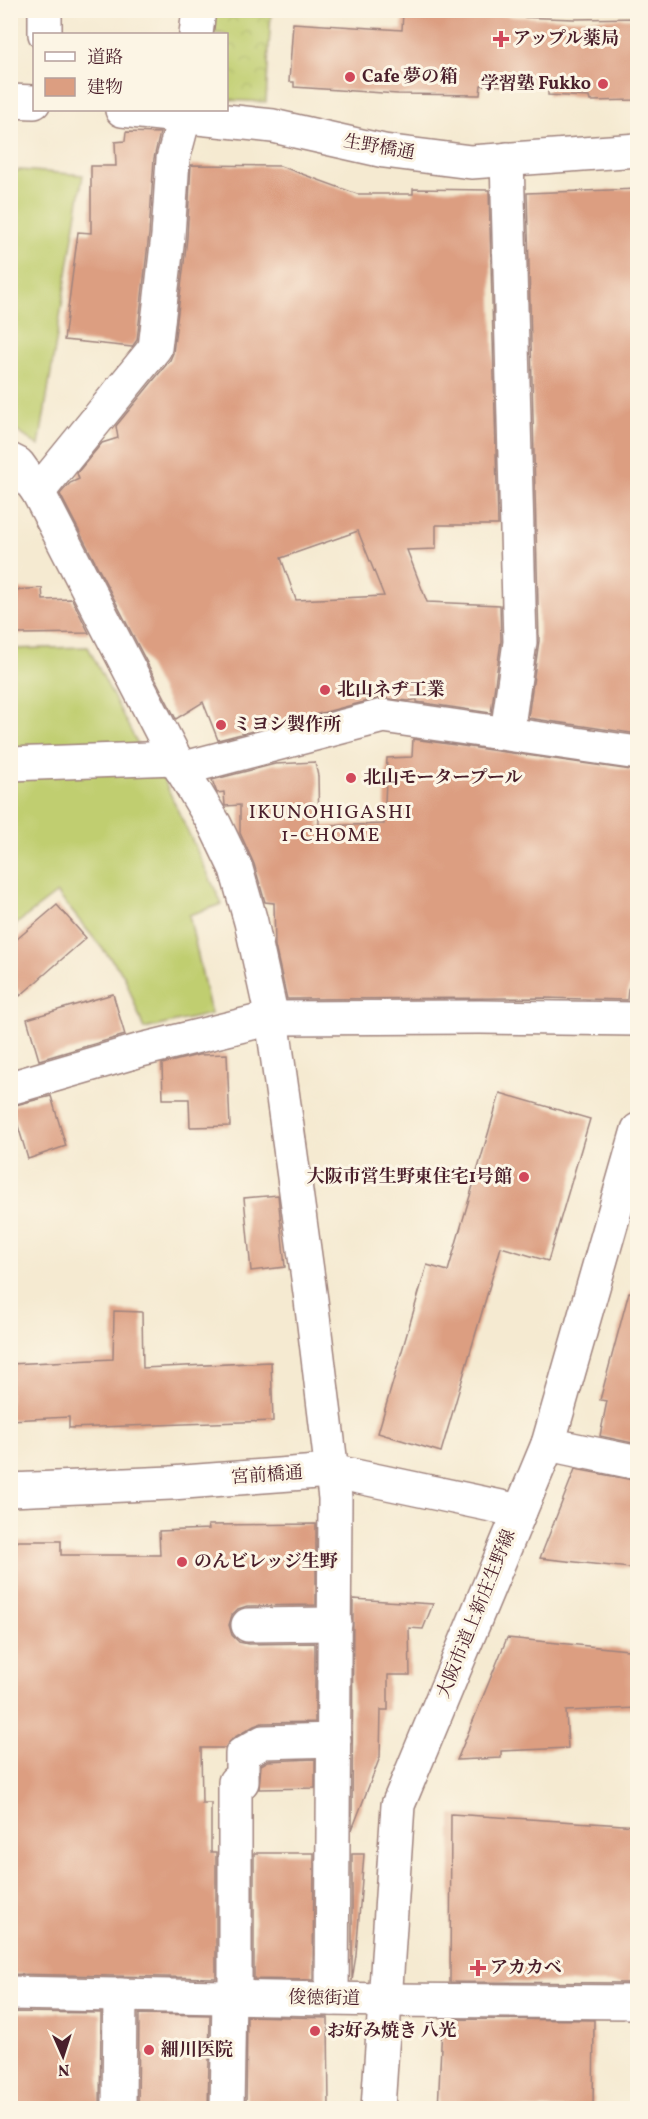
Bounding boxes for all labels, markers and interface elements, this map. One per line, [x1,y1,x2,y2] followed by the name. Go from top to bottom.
[513,27,619,52] place label: アップル薬局
[494,32,508,46] marker: アップル薬局
[33,33,228,111] legend
[87,46,123,71] text: 道路
[362,65,457,90] place label: Cafe 夢の箱
[343,70,357,84] marker: Cafe 夢の箱
[481,72,591,97] place label: 学習塾 Fukko
[87,76,123,101] text: 建物
[596,77,610,91] marker: 学習塾 Fukko
[341,129,417,167] street label: 生野橋通
[337,678,445,703] place label: 北山ネヂ工業
[318,683,332,697] marker: 北山ネヂ工業
[233,713,341,738] place label: ミヨシ製作所
[214,718,228,732] marker: ミヨシ製作所
[363,766,522,791] place label: 北山モータープール
[344,771,358,785] marker: 北山モータープール
[249,799,413,850] district label: IKUNOHIGASHI 1-CHOME
[307,1165,512,1190] place label: 大阪市営生野東住宅1号館
[517,1170,531,1184] marker: 大阪市営生野東住宅1号館
[230,1461,304,1491] street label: 宮前橋通
[432,1526,522,1702] street label: 大阪市道上新庄生野線
[194,1550,339,1575] place label: のんビレッジ生野
[175,1555,189,1569] marker: のんビレッジ生野
[490,1956,562,1981] place label: アカカベ
[471,1961,485,1975] marker: アカカベ
[288,1986,360,2012] street label: 俊徳街道
[327,2019,457,2044] place label: お好み焼き 八光
[308,2024,322,2038] marker: お好み焼き 八光
[33,2026,93,2086] north arrow
[161,2038,233,2063] place label: 細川医院
[142,2043,156,2057] marker: 細川医院
[57,2058,70,2080] text: N

